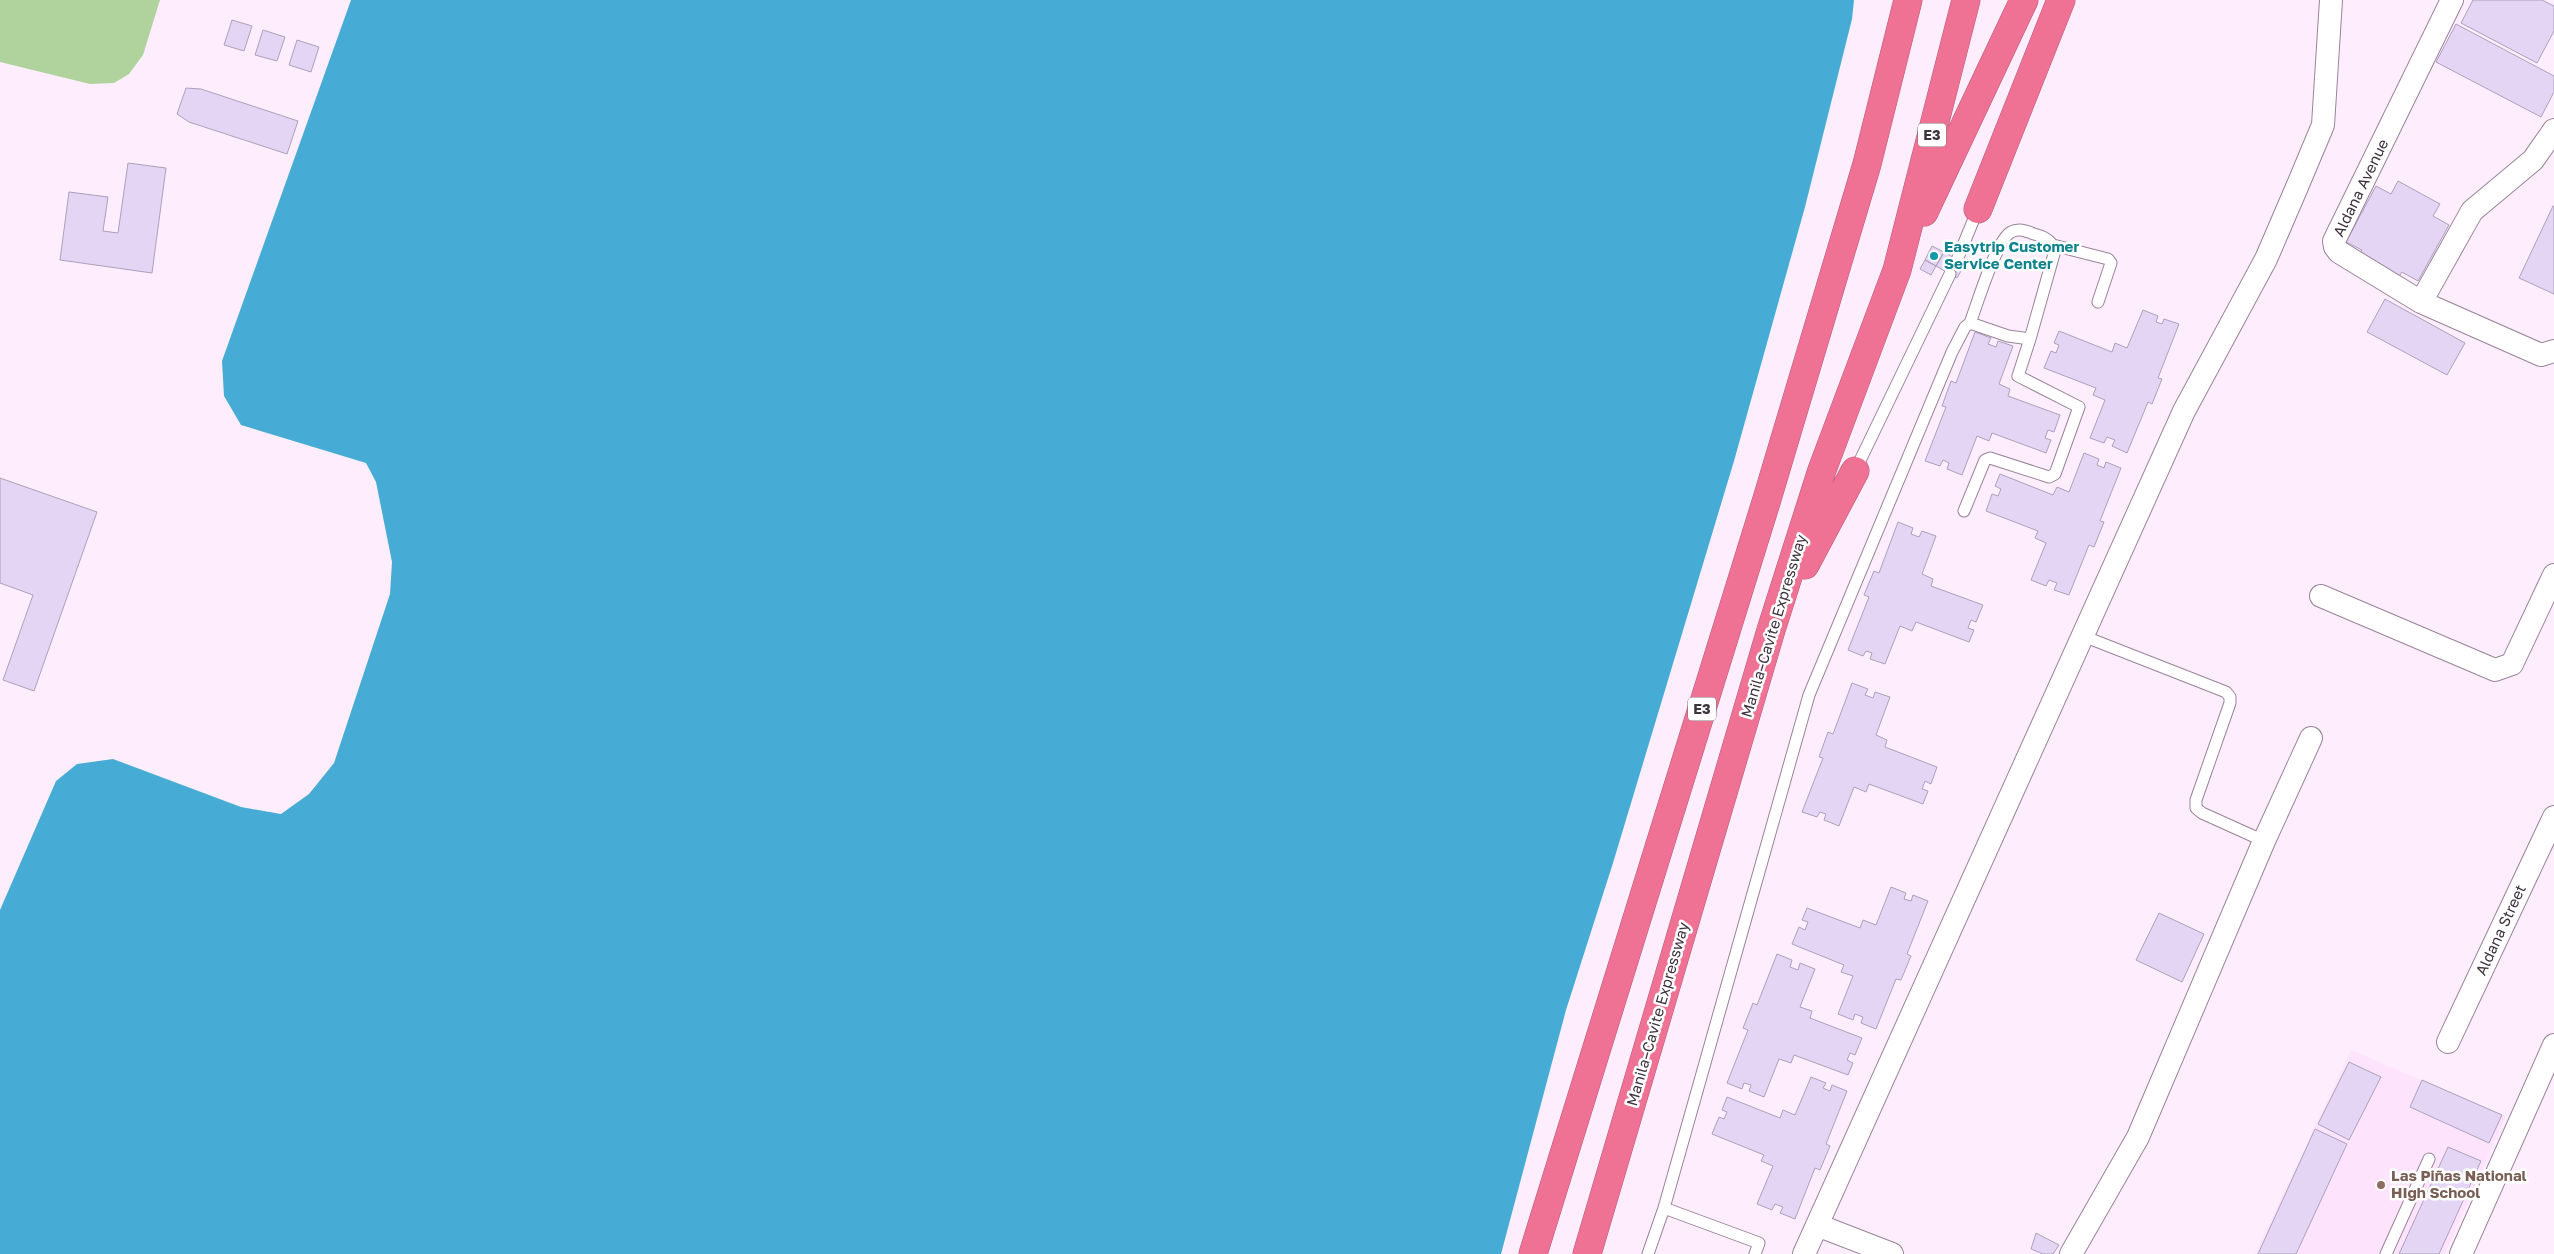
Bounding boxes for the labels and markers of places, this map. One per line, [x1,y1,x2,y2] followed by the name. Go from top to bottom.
[1944,237,2079,272] place label: Easytrip Customer Service Center
[1928,250,1940,262] marker: Easytrip Customer Service Center
[2391,1166,2527,1201] place label: Las Piñas National HIgh School
[2375,1179,2387,1191] marker: Las Piñas National HIgh School

